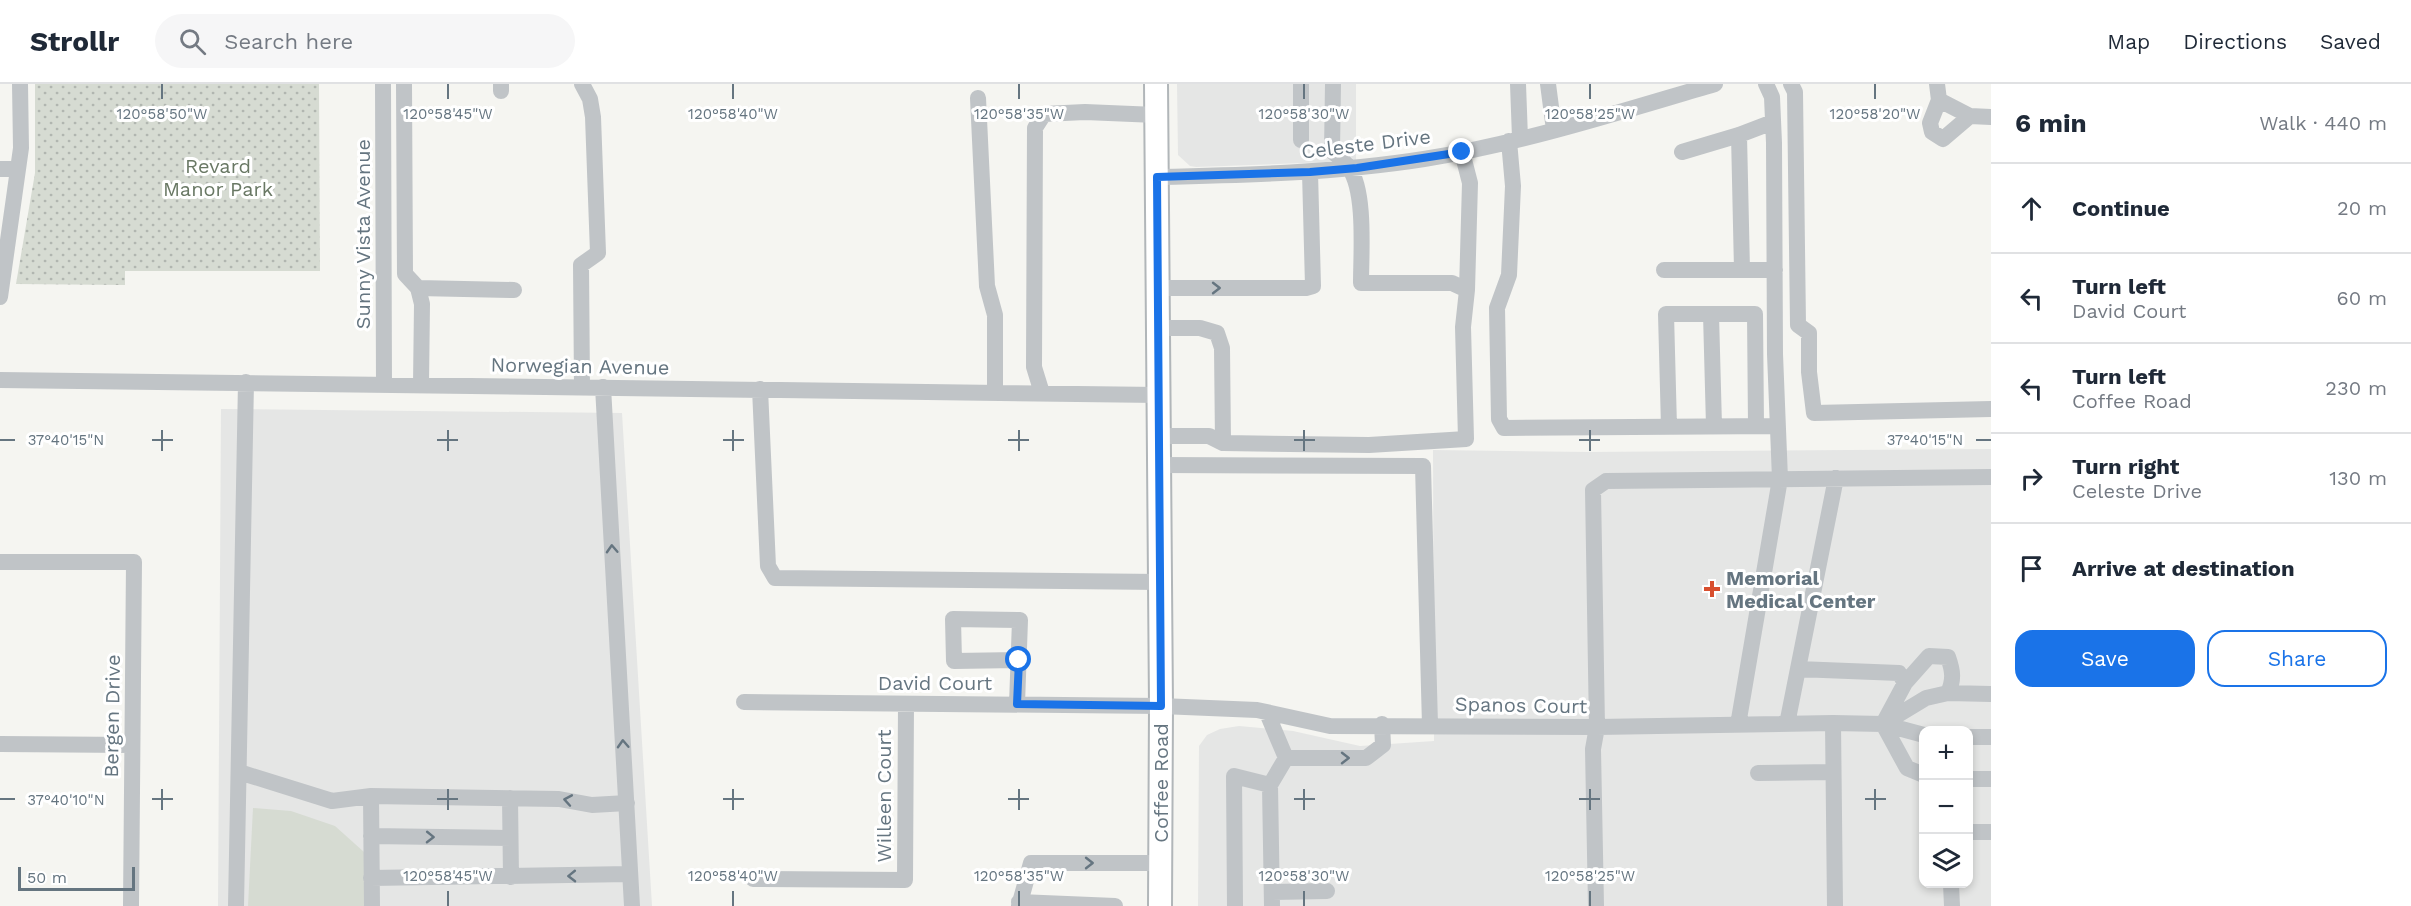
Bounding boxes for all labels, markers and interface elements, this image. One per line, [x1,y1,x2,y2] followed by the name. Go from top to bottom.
[155,14,575,68] search box
[30,25,119,58] text: Strollr
[176,25,209,58] icon: search
[224,29,353,54] text: Search here
[2107,29,2150,54] text: Map
[2183,29,2287,54] text: Directions
[2320,29,2381,54] text: Saved
[117,105,207,123] text: 120°58'50"W
[403,105,493,123] text: 120°58'45"W
[688,105,778,123] text: 120°58'40"W
[974,105,1064,123] text: 120°58'35"W
[1259,105,1349,123] text: 120°58'30"W
[1545,105,1635,123] text: 120°58'25"W
[1830,105,1920,123] text: 120°58'20"W
[2015,108,2087,138] text: 6 min
[2259,111,2387,135] text: Walk · 440 m
[1300,124,1432,164] street label: Celeste Drive
[1448,138,1474,164] route end
[351,139,375,329] street label: Sunny Vista Avenue
[163,154,273,201] park label: Revard Manor Park
[2015,192,2048,225] icon: ahead
[2072,196,2170,221] text: Continue
[2337,196,2387,220] text: 20 m
[2072,274,2166,299] text: Turn left
[1212,282,1221,294] one-way arrow
[2015,282,2048,315] icon: left
[2337,286,2387,310] text: 60 m
[2072,299,2186,323] text: David Court
[490,352,670,380] street label: Norwegian Avenue
[2072,364,2166,389] text: Turn left
[2015,372,2048,405] icon: left
[2325,376,2387,400] text: 230 m
[2072,389,2192,413] text: Coffee Road
[28,431,104,449] text: 37°40'15"N
[1887,431,1963,449] text: 37°40'15"N
[2072,454,2179,479] text: Turn right
[2015,462,2048,495] icon: right
[2329,466,2387,490] text: 130 m
[2072,479,2202,503] text: Celeste Drive
[606,545,619,554] one-way arrow
[2015,552,2048,585] icon: arrive
[2072,556,2295,581] text: Arrive at destination
[1726,566,1876,613] place label: Memorial Medical Center
[1703,580,1721,598] marker: Memorial Medical Center
[2015,630,2195,687] button: Save
[2207,630,2387,687] button: Share
[1005,646,1031,672] route start
[99,654,125,778] street label: Bergen Drive
[878,671,993,695] street label: David Court
[1455,692,1588,718] street label: Spanos Court
[1149,723,1173,843] street label: Coffee Road
[1919,726,1973,888] map controls
[1919,726,1973,780] button: +
[872,729,896,863] street label: Willeen Court
[617,740,630,749] one-way arrow
[1340,752,1349,764] one-way arrow
[1919,780,1973,834] button: −
[27,791,105,809] text: 37°40'10"N
[564,795,573,807] one-way arrow
[425,831,434,843] one-way arrow
[1919,834,1973,888] button: layers
[1085,857,1094,869] one-way arrow
[18,864,135,892] scale bar
[403,867,493,885] text: 120°58'45"W
[688,867,778,885] text: 120°58'40"W
[974,867,1064,885] text: 120°58'35"W
[1259,867,1349,885] text: 120°58'30"W
[1545,867,1635,885] text: 120°58'25"W
[27,868,67,887] text: 50 m
[567,869,576,882] one-way arrow

